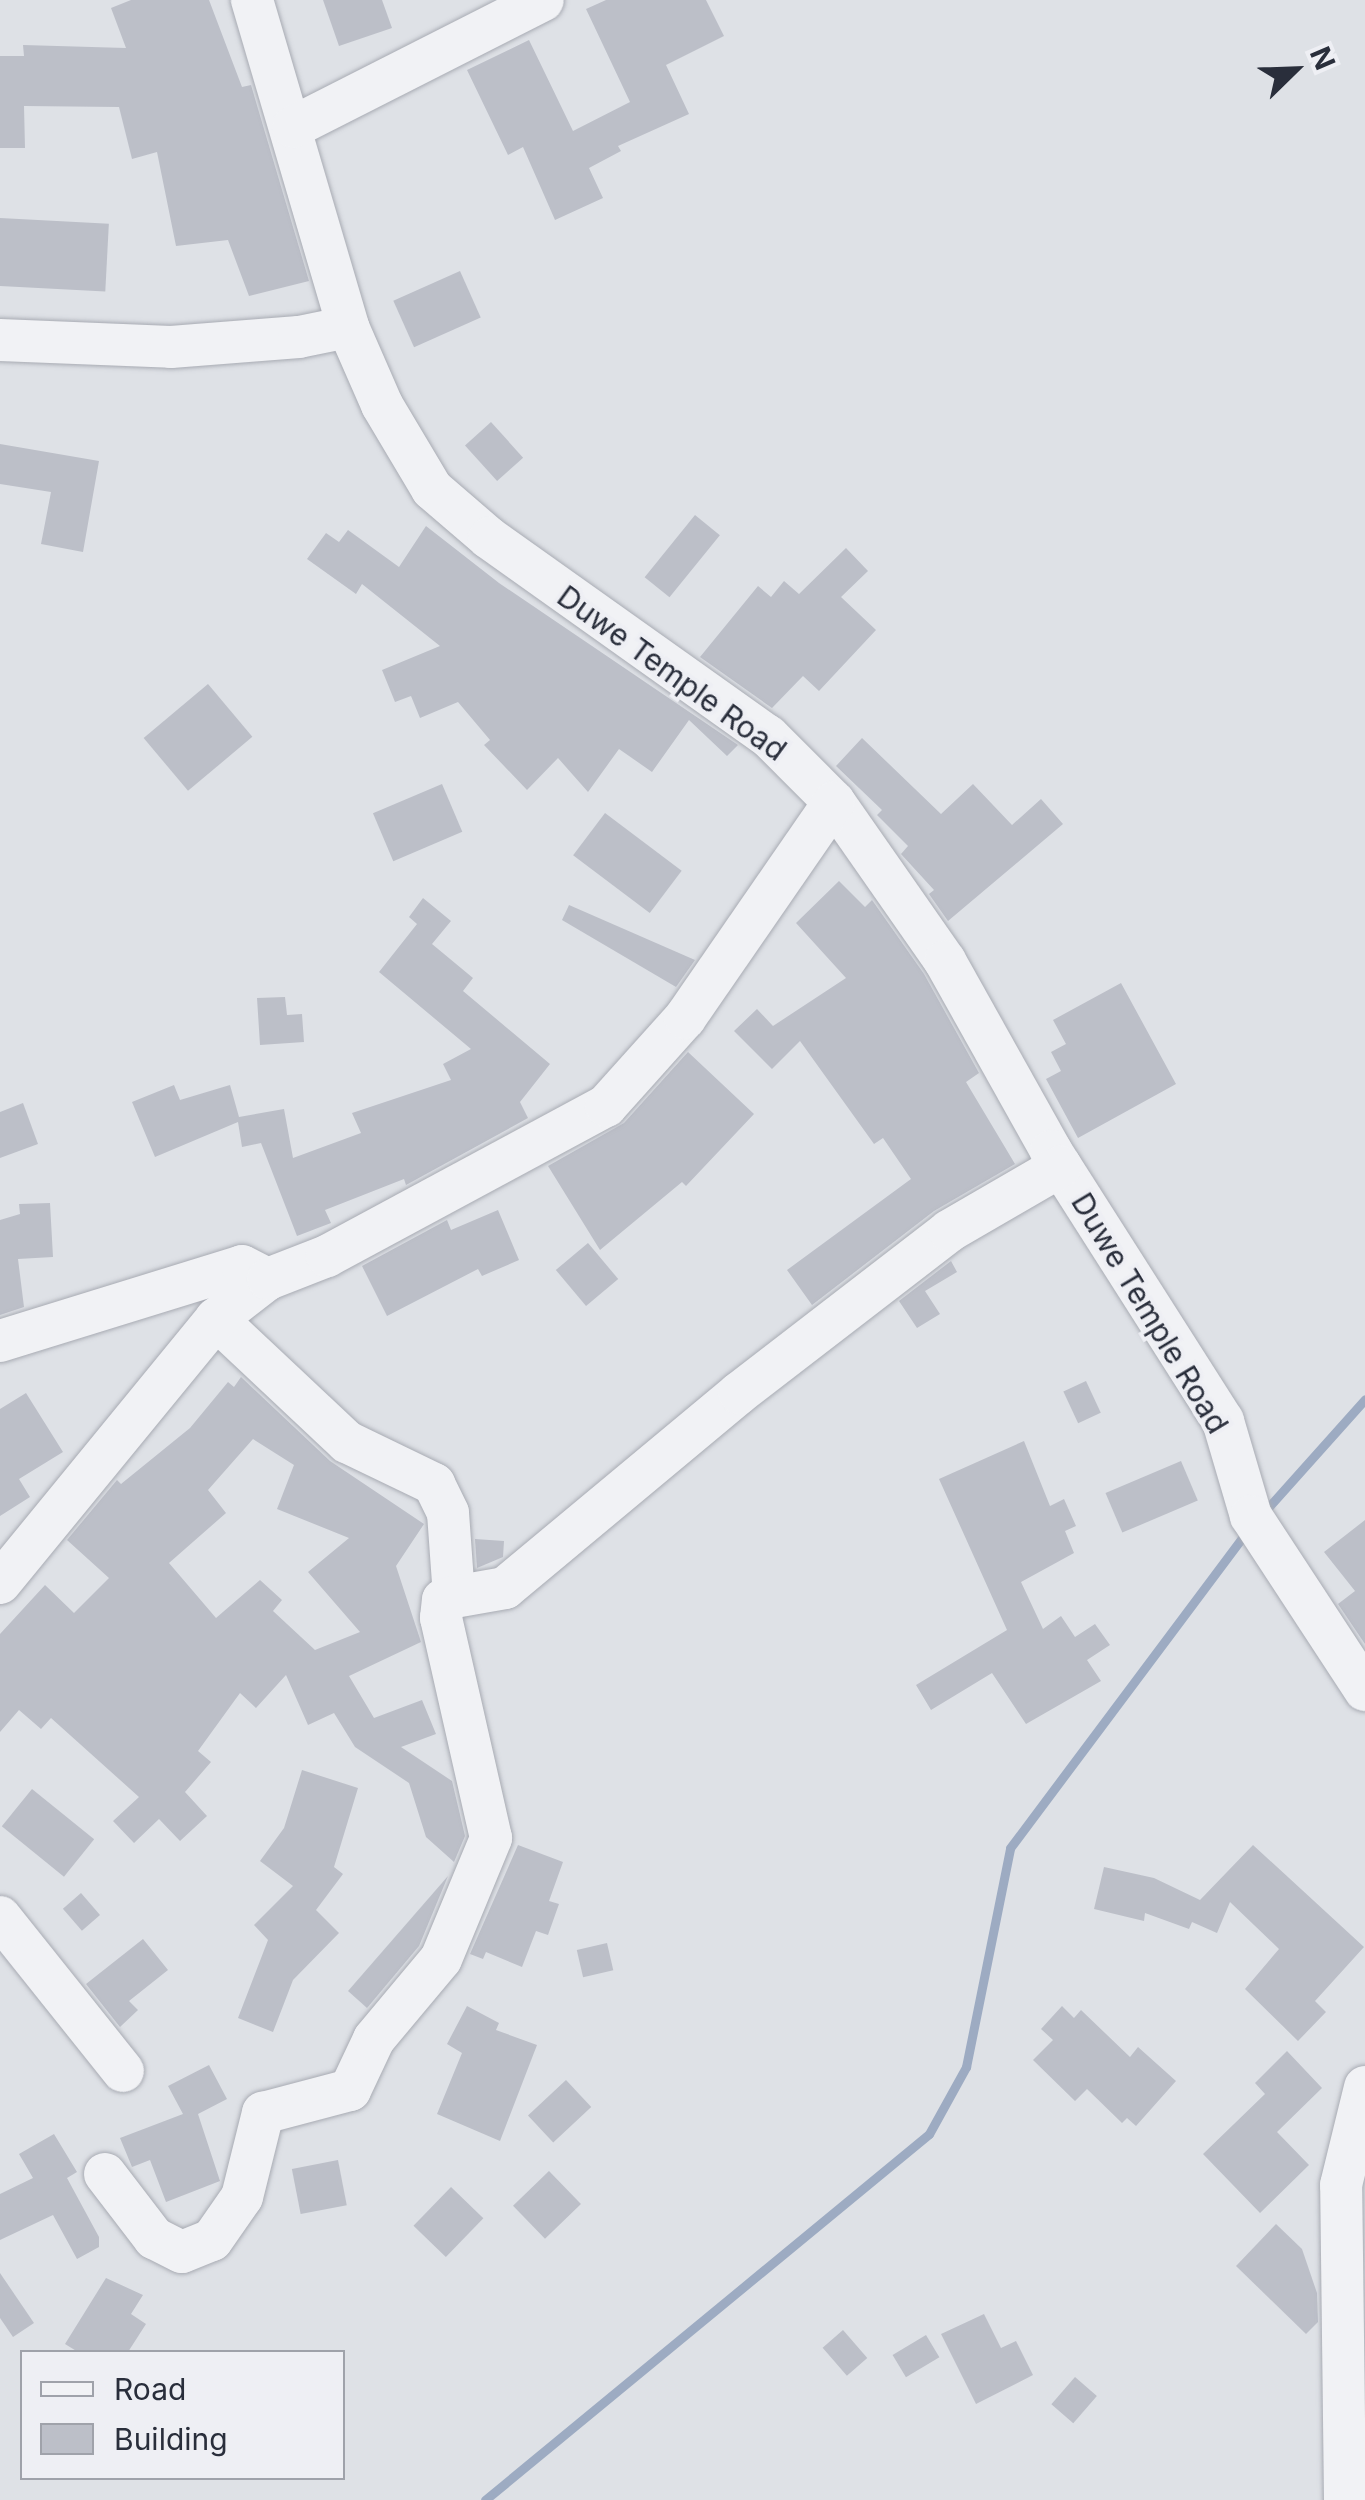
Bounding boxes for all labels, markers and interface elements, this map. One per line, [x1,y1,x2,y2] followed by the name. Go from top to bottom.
[1245,20,1345,120] north arrow
[1303,42,1342,75] text: N
[551,578,793,768] street label: Duwe Temple Road
[1064,1186,1236,1440] street label: Duwe Temple Road
[20,2350,345,2480] legend
[114,2371,186,2407] text: Road
[114,2421,228,2457] text: Building

